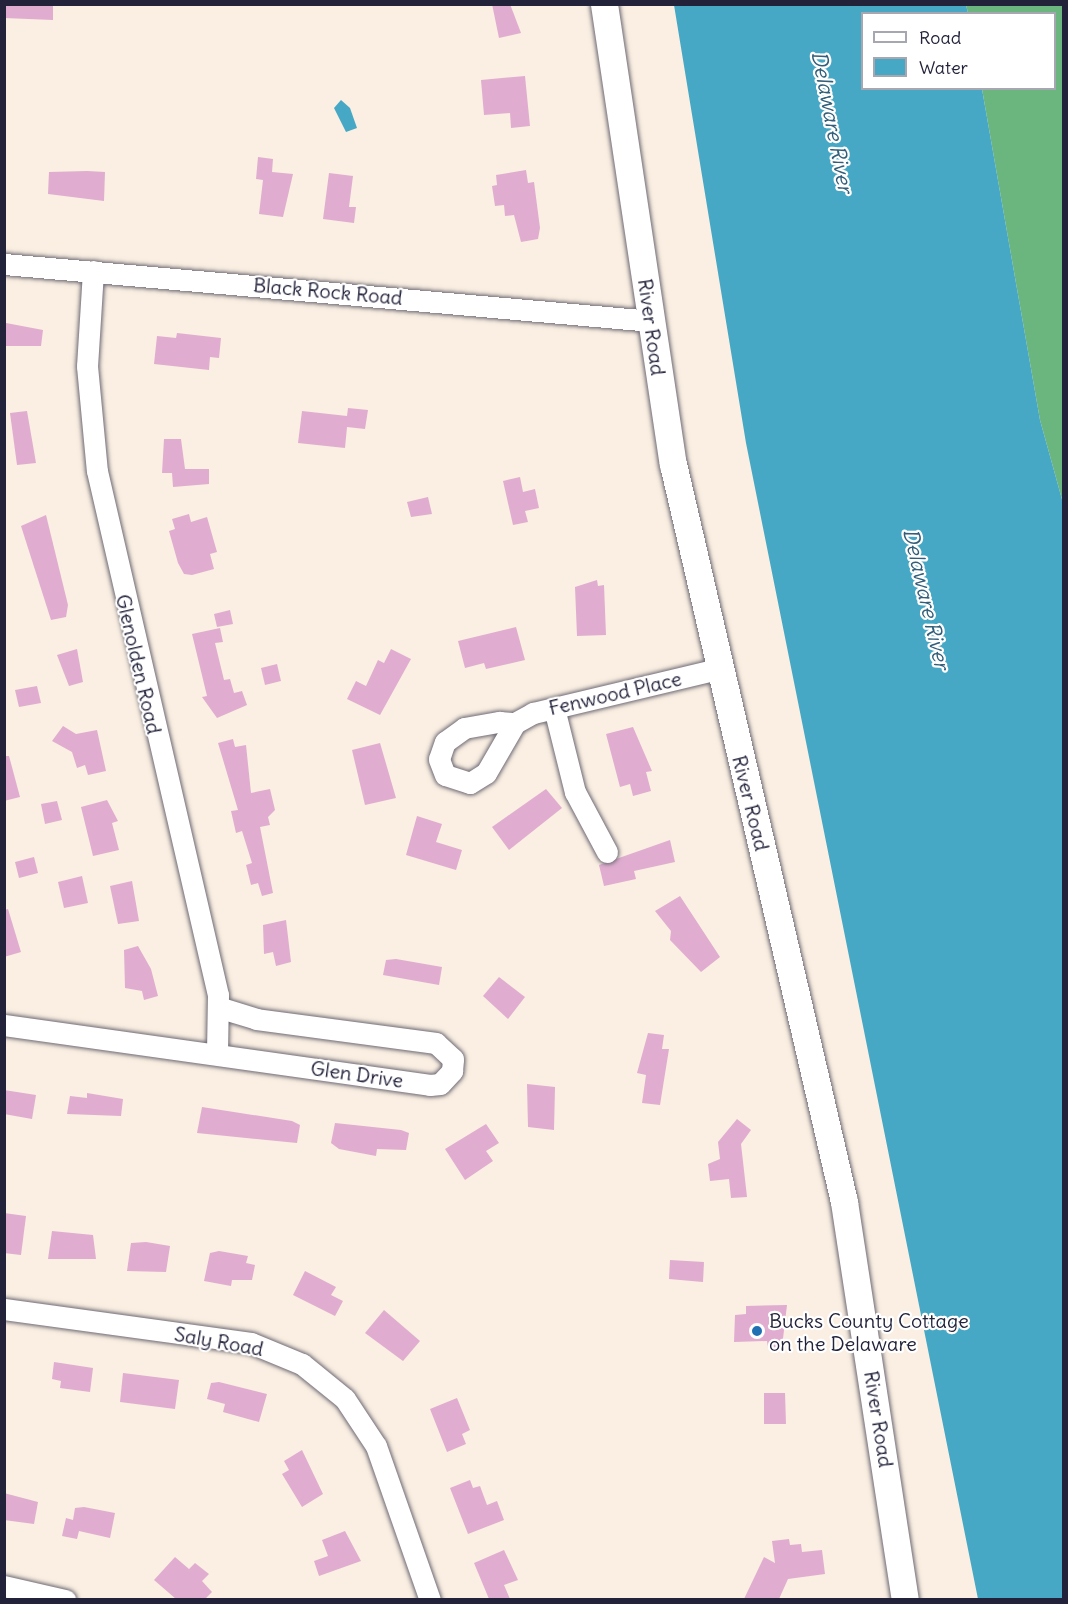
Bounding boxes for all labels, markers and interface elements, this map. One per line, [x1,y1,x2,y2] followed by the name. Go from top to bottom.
[861,12,1056,90] legend
[919,26,961,49] text: Road
[806,49,858,195] water label: Delaware River
[919,56,968,79] text: Water
[252,273,404,309] street label: Black Rock Road
[633,277,671,377] street label: River Road
[898,526,954,672] water label: Delaware River
[111,592,167,736] street label: Glenolden Road
[546,666,684,720] street label: Fenwood Place
[728,753,774,853] street label: River Road
[309,1056,405,1092] street label: Glen Drive
[769,1308,969,1355] place label: Bucks County Cottage on the Delaware
[173,1321,265,1361] street label: Saly Road
[750,1324,764,1338] marker: Bucks County Cottage on the Delaware
[860,1369,898,1469] street label: River Road

